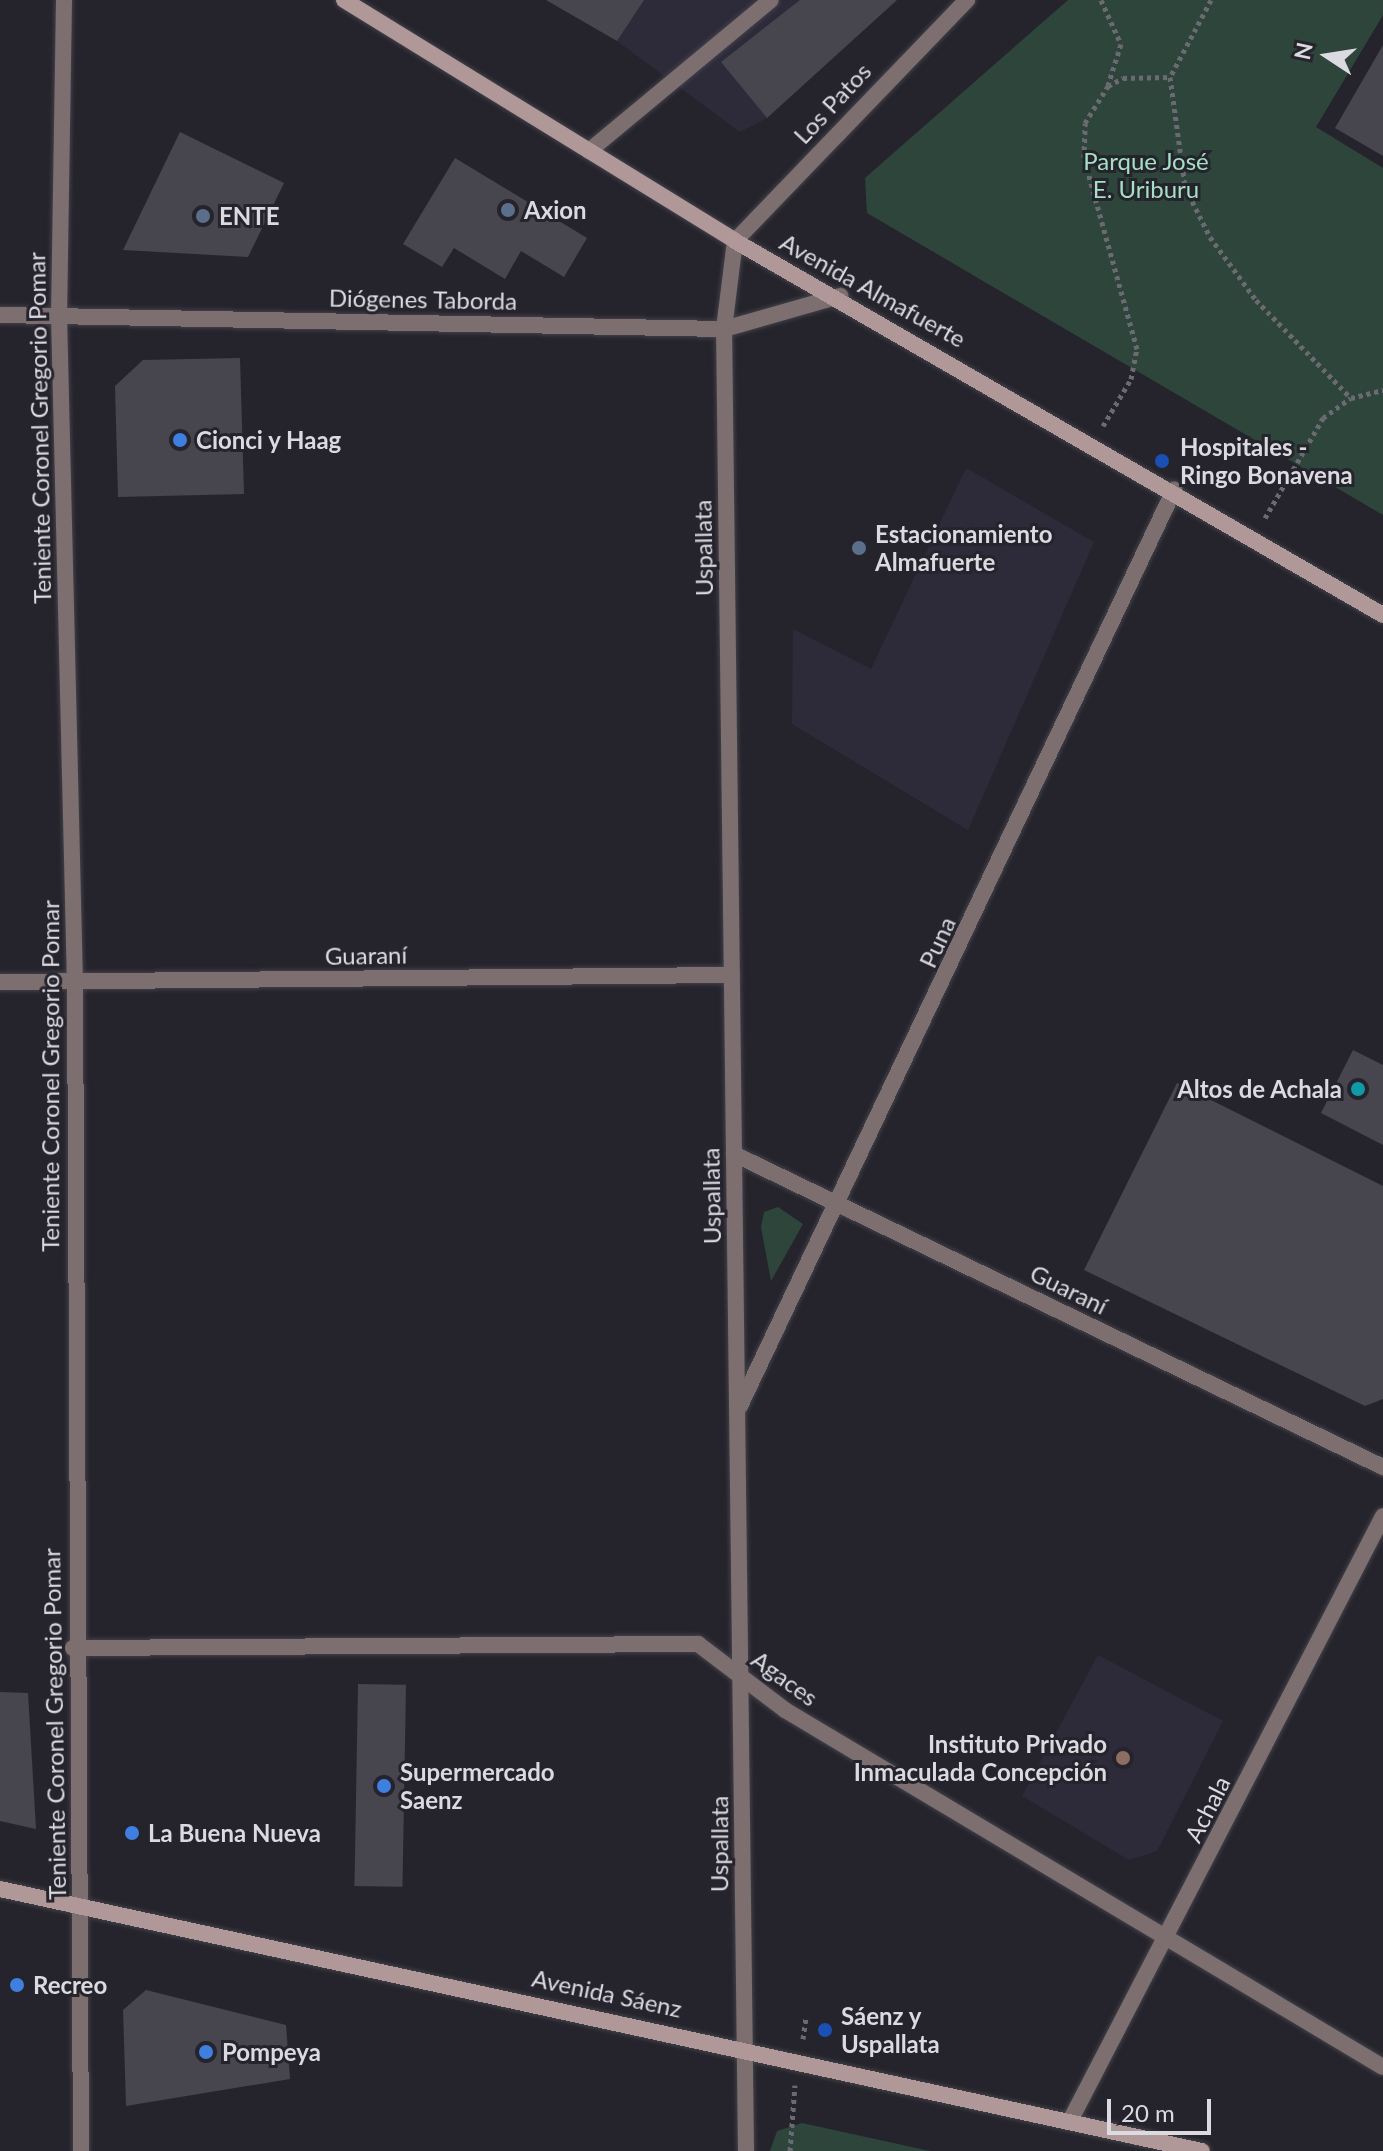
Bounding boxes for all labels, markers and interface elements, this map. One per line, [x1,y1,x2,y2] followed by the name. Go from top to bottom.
[1287,16,1367,96] north arrow
[1288,40,1318,62] text: N
[787,57,877,149] street label: Los Patos
[1083,147,1209,203] park label: Parque José E. Uriburu
[524,196,587,224] place label: Axion
[499,201,517,219] marker: Axion
[219,202,279,230] place label: ENTE
[194,207,212,225] marker: ENTE
[775,227,971,353] street label: Avenida Almafuerte
[22,252,56,604] street label: Teniente Coronel Gregorio Pomar
[328,283,518,315] street label: Diógenes Taborda
[196,426,342,454] place label: Cionci y Haag
[171,431,189,449] marker: Cionci y Haag
[1180,433,1353,489] place label: Hospitales - Ringo Bonavena
[1151,450,1173,472] marker: Hospitales - Ringo Bonavena
[688,500,718,596] street label: Uspallata
[875,520,1052,576] place label: Estacionamiento Almafuerte
[850,539,868,557] marker: Estacionamiento Almafuerte
[36,900,64,1252] street label: Teniente Coronel Gregorio Pomar
[913,912,961,972] street label: Puna
[325,940,407,970] street label: Guaraní
[1176,1075,1342,1103] place label: Altos de Achala
[1349,1080,1367,1098] marker: Altos de Achala
[696,1148,726,1244] street label: Uspallata
[1026,1258,1112,1320] street label: Guaraní
[37,1548,71,1900] street label: Teniente Coronel Gregorio Pomar
[746,1644,824,1712] street label: Agaces
[854,1730,1107,1786] place label: Instituto Privado Inmaculada Concepción
[1114,1749,1132,1767] marker: Instituto Privado Inmaculada Concepción
[400,1758,555,1814] place label: Supermercado Saenz
[1178,1771,1236,1847] street label: Achala
[375,1777,393,1795] marker: Supermercado Saenz
[705,1796,733,1892] street label: Uspallata
[148,1819,321,1847] place label: La Buena Nueva
[123,1824,141,1842] marker: La Buena Nueva
[529,1963,685,2023] street label: Avenida Sáenz
[33,1971,107,1999] place label: Recreo
[8,1976,26,1994] marker: Recreo
[841,2002,940,2058] place label: Sáenz y Uspallata
[816,2021,834,2039] marker: Sáenz y Uspallata
[222,2038,321,2066] place label: Pompeya
[197,2043,215,2061] marker: Pompeya
[1111,2083,1215,2133] scale bar
[1121,2098,1175,2127] text: 20 m

